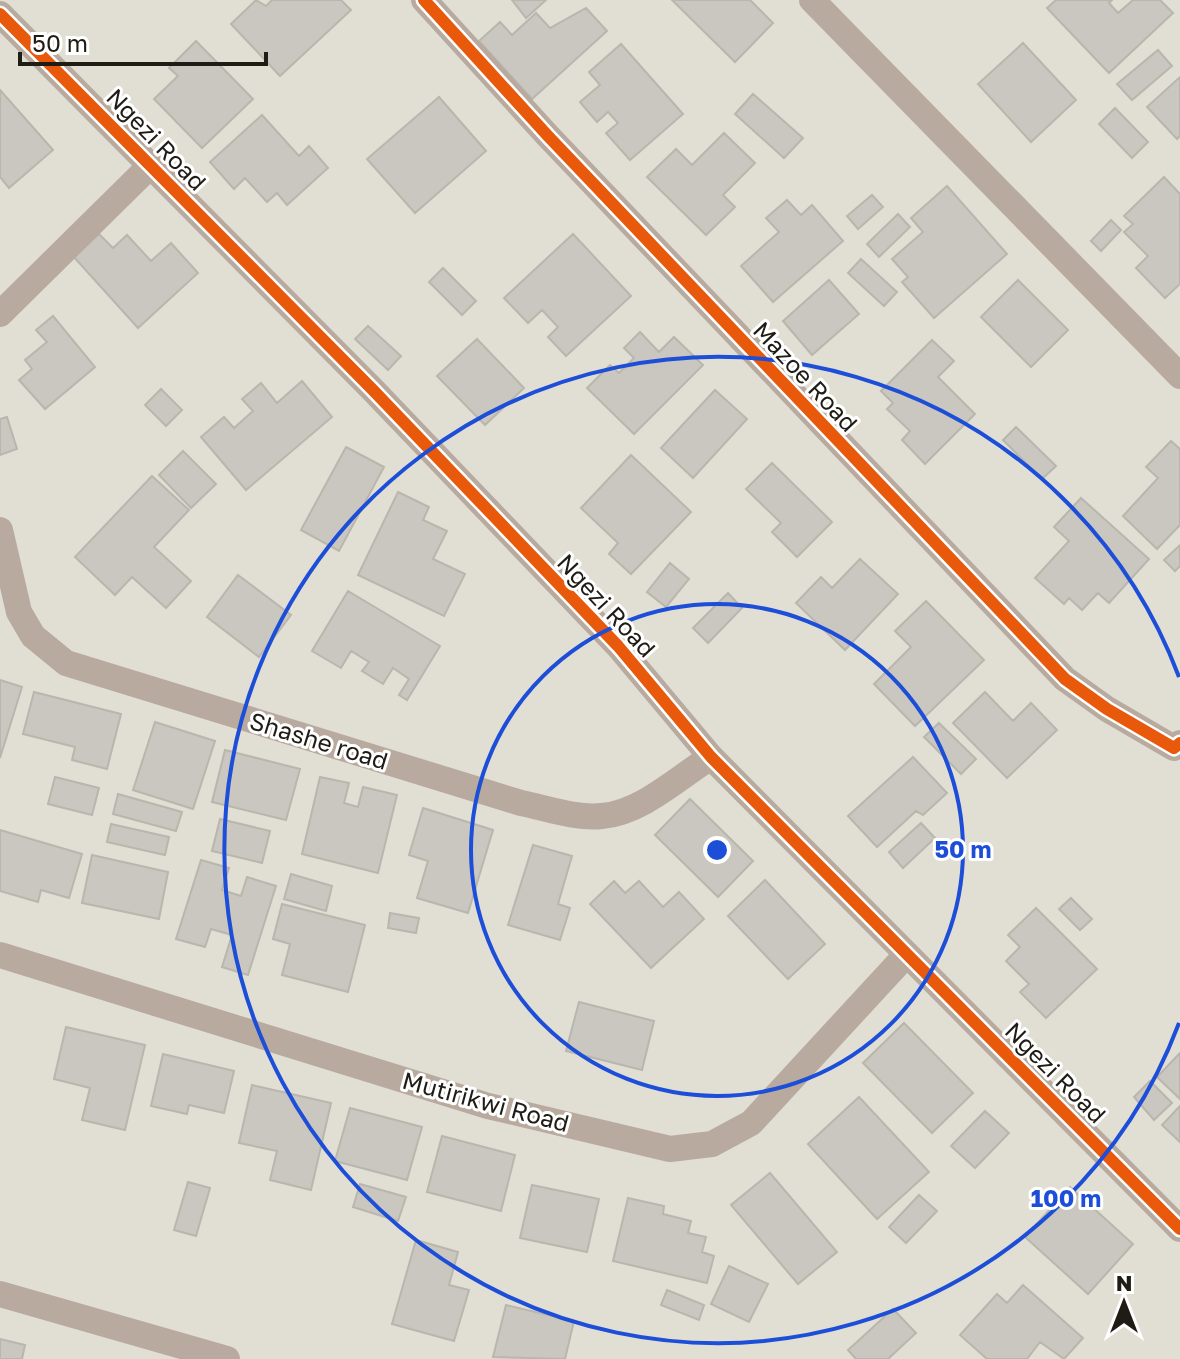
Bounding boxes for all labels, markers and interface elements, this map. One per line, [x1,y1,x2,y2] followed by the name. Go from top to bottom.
[20,16,266,66] scale bar
[32,28,88,57] text: 50 m
[101,82,213,196] street label: Ngezi Road
[748,315,864,437] street label: Mazoe Road
[552,547,662,663] street label: Ngezi Road
[246,705,392,775] street label: Shashe road
[934,834,992,863] text: 50 m
[703,836,731,864] centre of rings
[1000,1016,1112,1128] street label: Ngezi Road
[399,1065,573,1137] street label: Mutirikwi Road
[1031,1183,1101,1212] text: 100 m
[1084,1263,1164,1343] north arrow
[1116,1269,1132,1296] text: N

